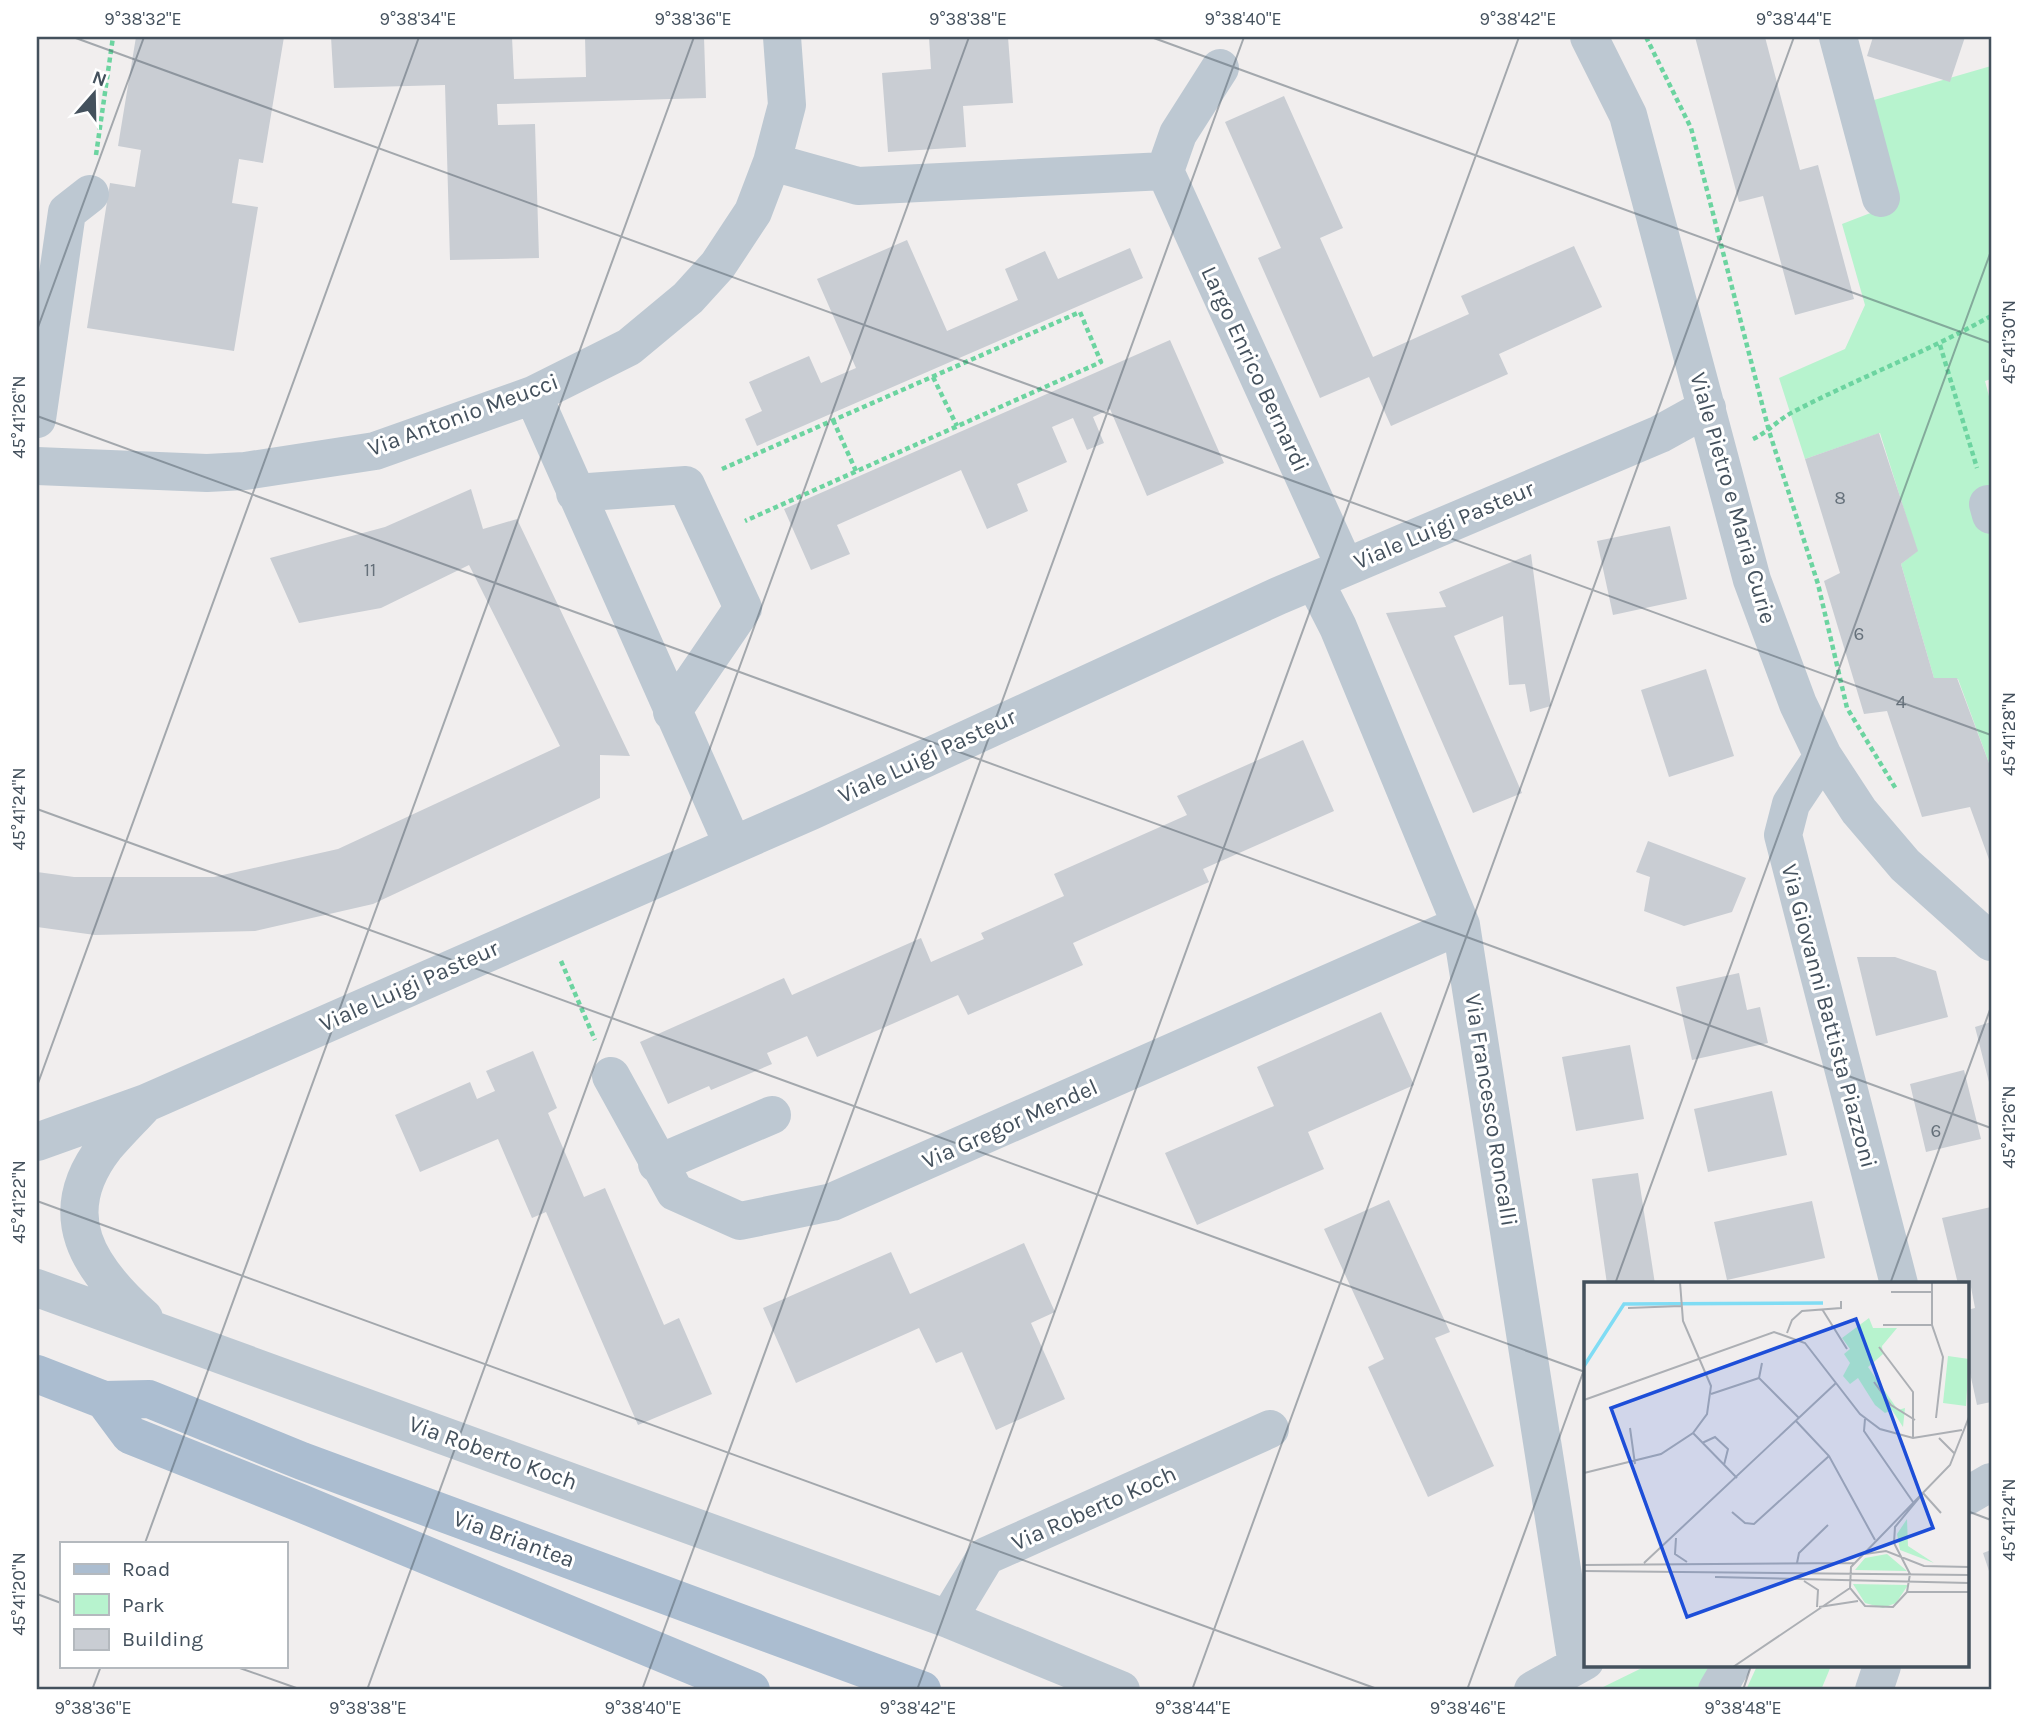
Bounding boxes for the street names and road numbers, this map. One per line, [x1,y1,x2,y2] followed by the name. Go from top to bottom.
[1195,262,1315,476] street label: Largo Enrico Bernardi
[364,368,562,462] street label: Via Antonio Meucci
[1684,369,1782,627] street label: Viale Pietro e Maria Curie
[1350,475,1539,575] street label: Viale Luigi Pasteur
[834,703,1021,809] street label: Viale Luigi Pasteur
[1775,861,1883,1171] street label: Via Giovanni Battista Piazzoni
[315,934,503,1038] street label: Viale Luigi Pasteur
[1459,992,1523,1228] street label: Via Francesco Roncalli
[918,1073,1102,1175] street label: Via Gregor Mendel
[405,1410,581,1496] street label: Via Roberto Koch
[1008,1460,1180,1556] street label: Via Roberto Koch
[450,1505,578,1573] street label: Via Briantea

